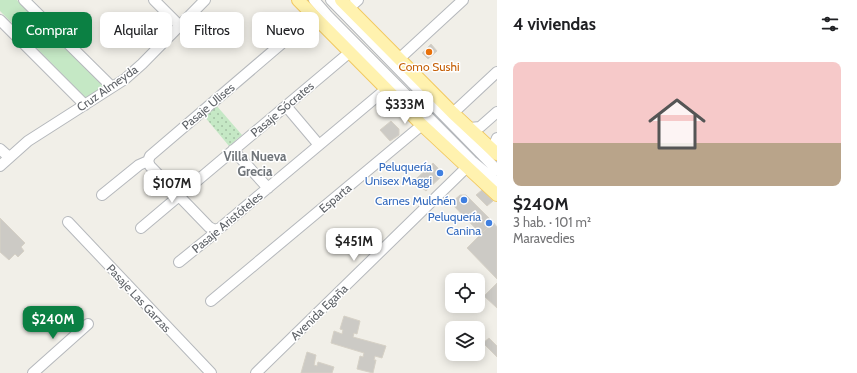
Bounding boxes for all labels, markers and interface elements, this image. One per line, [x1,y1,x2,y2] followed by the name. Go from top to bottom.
[12,12,92,48] chip: Comprar
[100,12,172,48] chip: Alquilar
[180,12,244,48] chip: Filtros
[252,12,319,48] chip: Nuevo
[819,13,841,35] icon: filters
[513,14,596,34] text: 4 viviendas
[424,47,434,57] marker: Como Sushi
[399,59,459,74] place label: Como Sushi
[74,61,141,114] street label: Cruz Almeyda
[247,78,317,140] street label: Pasaje Sócrates
[178,79,238,133] street label: Pasaje Ulises
[641,88,713,160] icon: home
[377,91,433,125] pin: $333M
[385,96,425,112] text: $333M
[223,148,287,179] district label: Villa Nueva Grecia
[365,159,432,188] place label: Peluquería Unisex Maggi
[435,168,445,178] marker: Peluquería Unisex Maggi
[144,170,200,204] pin: $107M
[153,175,191,191] text: $107M
[316,180,354,216] street label: Esparta
[189,188,265,256] street label: Pasaje Aristóteles
[375,193,456,208] place label: Carnes Mulchén
[513,194,569,214] text: $240M
[459,195,469,205] marker: Carnes Mulchén
[428,209,481,238] place label: Peluquería Canina
[513,214,591,230] text: 3 hab. · 101 m²
[484,218,494,228] marker: Peluquería Canina
[326,228,382,262] pin: $451M
[513,230,575,246] text: Maravedies
[335,233,373,249] text: $451M
[104,261,175,335] street label: Pasaje Las Garzas
[445,273,485,361] map controls
[445,273,485,313] button: locate
[287,281,351,343] street label: Avenida Egaña
[25,306,81,340] pin: $240M
[32,311,74,327] text: $240M
[445,321,485,361] button: layers

